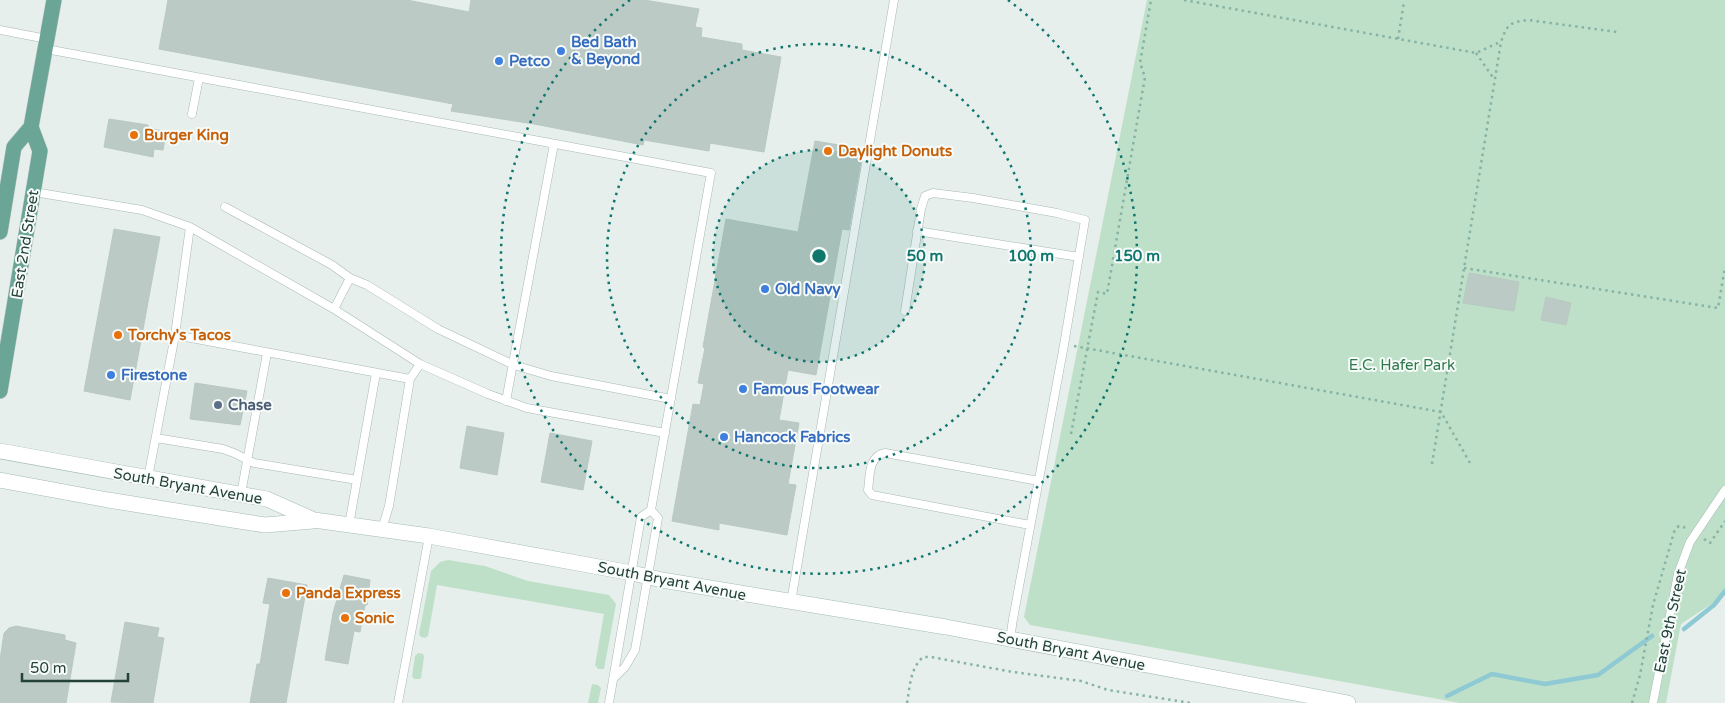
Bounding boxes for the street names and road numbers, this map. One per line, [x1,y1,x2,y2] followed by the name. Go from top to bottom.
[8,188,42,299] street label: East 2nd Street
[112,464,264,508] street label: South Bryant Avenue
[596,558,748,604] street label: South Bryant Avenue
[1650,567,1690,675] street label: East 9th Street
[995,628,1147,674] street label: South Bryant Avenue

